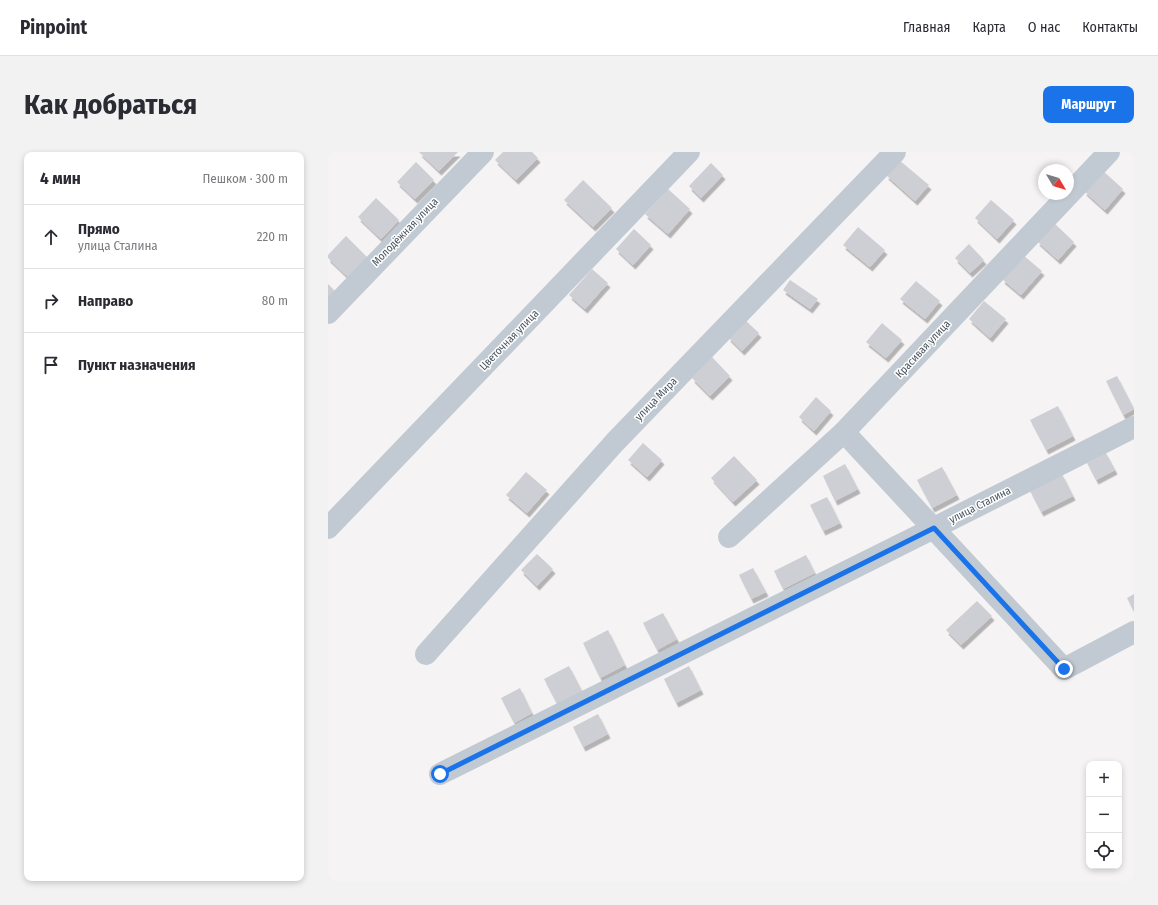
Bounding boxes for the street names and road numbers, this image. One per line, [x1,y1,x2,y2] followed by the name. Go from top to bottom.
[369,195,441,269] street label: Молодёжная улица
[477,307,541,373] street label: Цветочная улица
[893,317,953,381] street label: Красивая улица
[632,375,680,423] street label: улица Мира
[947,484,1013,526] street label: улица Сталина

